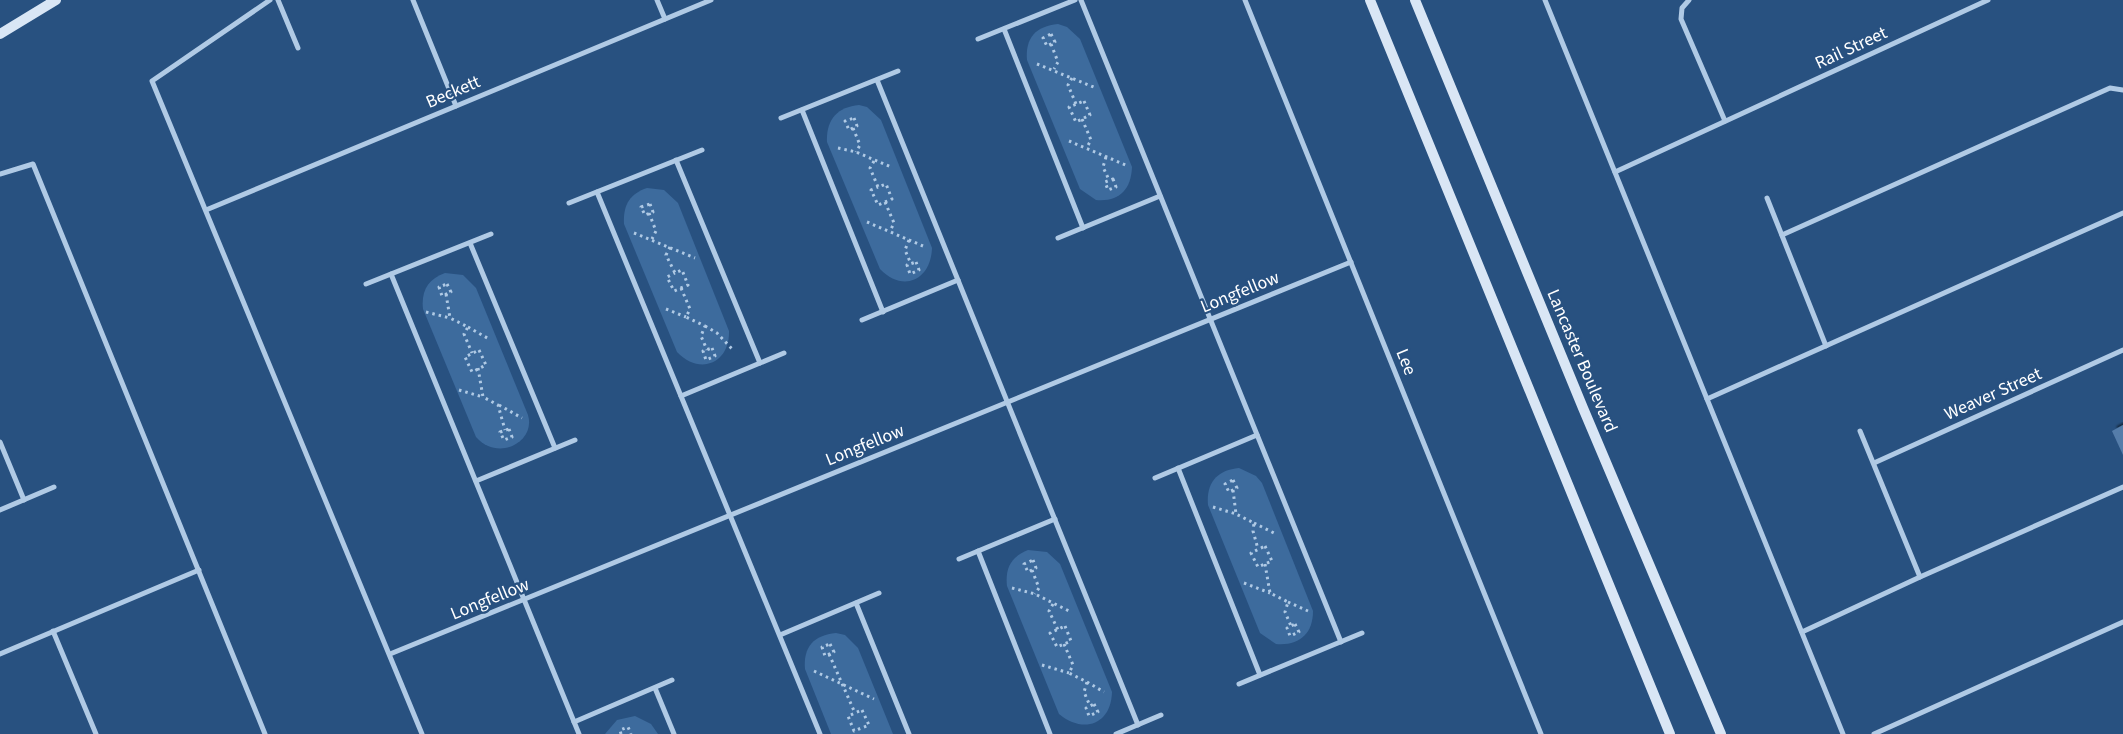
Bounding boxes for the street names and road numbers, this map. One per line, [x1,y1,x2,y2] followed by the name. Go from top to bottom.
[1811,20,1891,76] street label: Rail Street
[422,69,484,115] street label: Beckett
[1197,265,1283,319] street label: Longfellow
[1541,285,1623,437] street label: Lancaster Boulevard
[1389,345,1423,379] street label: Lee
[1940,361,2046,427] street label: Weaver Street
[822,418,908,472] street label: Longfellow
[447,572,533,626] street label: Longfellow

